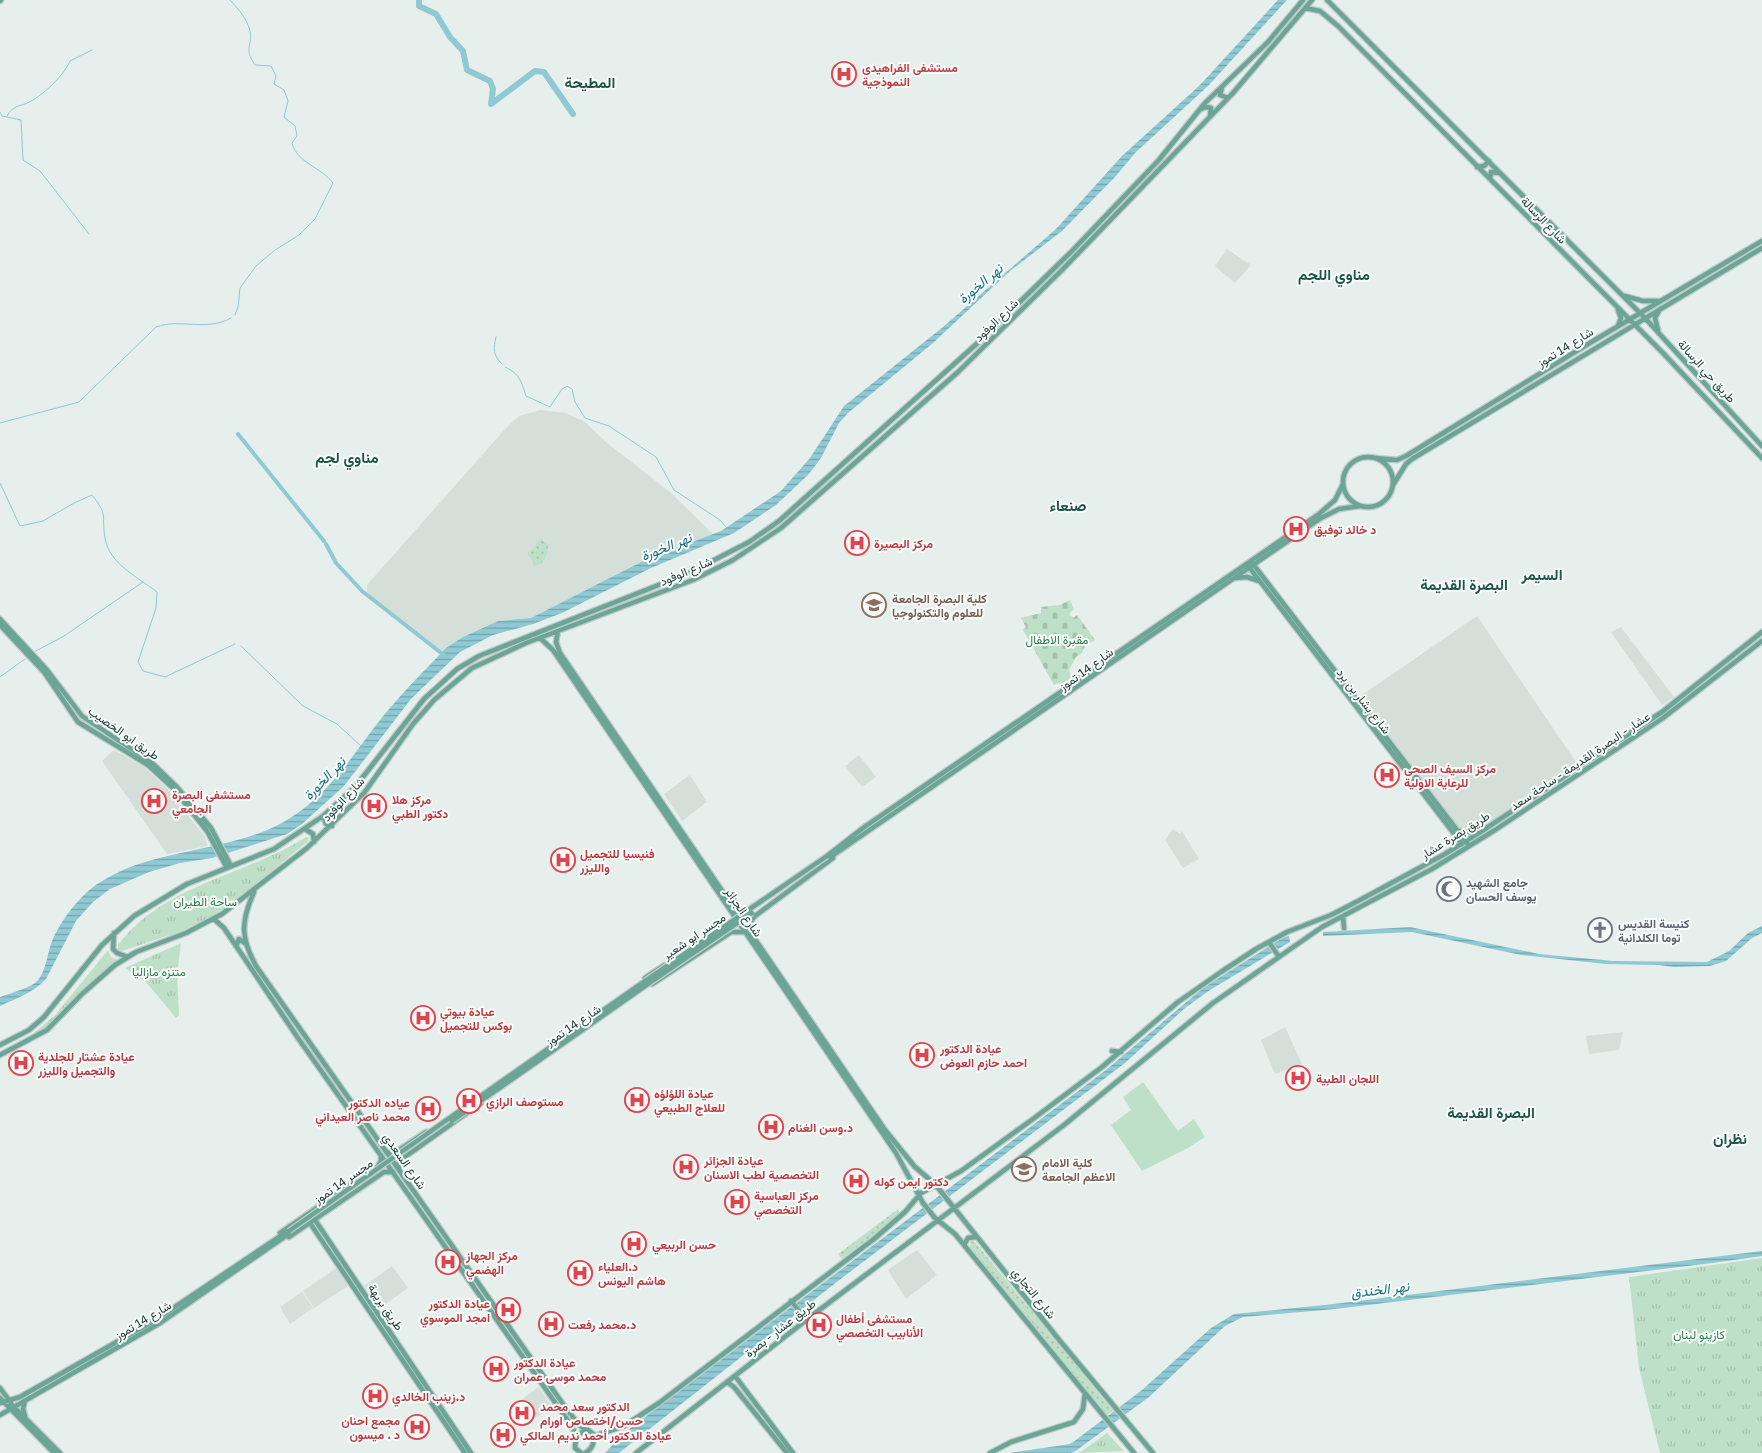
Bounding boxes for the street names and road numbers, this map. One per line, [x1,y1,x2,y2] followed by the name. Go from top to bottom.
[1517,193,1570,248] street label: شارع الرسالة
[971,295,1022,346] street label: شارع الوفود
[1533,324,1597,372] street label: شارع 14 تموز
[1673,336,1739,408] street label: طريق حي الرسالة
[658,553,715,591] street label: شارع الوفود
[1055,644,1117,696] street label: شارع 14 تموز
[1332,665,1394,738] street label: شارع بشار بن برد
[85,703,163,764] street label: طريق ابو الخصيب
[1507,708,1653,814] street label: عشار - البصرة القديمة - ساحة سعد
[319,774,369,826] street label: شارع الوفود
[1417,808,1493,863] street label: طريق بصرة عشار
[720,884,766,941] street label: شارع الجزائر
[659,909,729,964] street label: مجسر ابو شعير
[542,1001,605,1051] street label: شارع 14 تموز
[378,1130,430,1194] street label: شارع السعدي
[310,1155,376,1208] street label: مجسر 14 تموز
[1006,1264,1059,1324] street label: شارع التجاري
[364,1281,407,1334] street label: طريق بريهة
[742,1296,819,1361] street label: طريق عشار - بصرة
[111,1297,175,1345] street label: شارع 14 تموز

